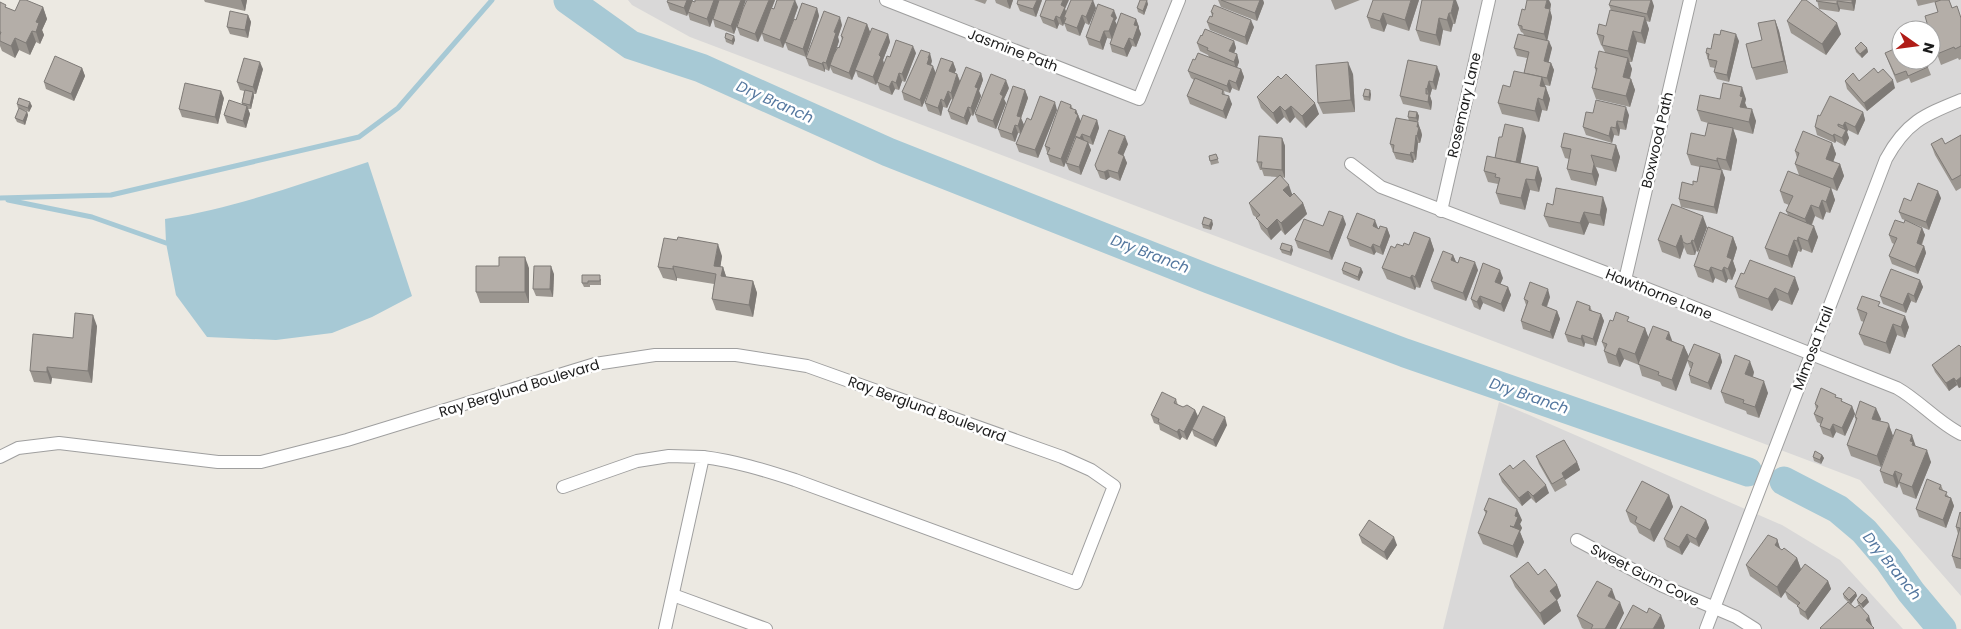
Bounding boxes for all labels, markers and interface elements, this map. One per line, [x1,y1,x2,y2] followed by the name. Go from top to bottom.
[1891,20,1941,70] north arrow
[965,24,1061,76] street label: Jasmine Path
[1918,41,1940,56] text: N
[1442,50,1486,160] street label: Rosemary Lane
[733,75,817,128] water label: Dry Branch
[1636,90,1678,190] street label: Boxwood Path
[1108,229,1192,278] water label: Dry Branch
[1603,263,1716,325] street label: Hawthorne Lane
[1788,303,1838,393] street label: Mimosa Trail
[436,354,602,422] street label: Ray Berglund Boulevard
[845,371,1009,447] street label: Ray Berglund Boulevard
[1487,372,1572,419] water label: Dry Branch
[1858,527,1926,604] water label: Dry Branch
[1587,539,1703,611] street label: Sweet Gum Cove

